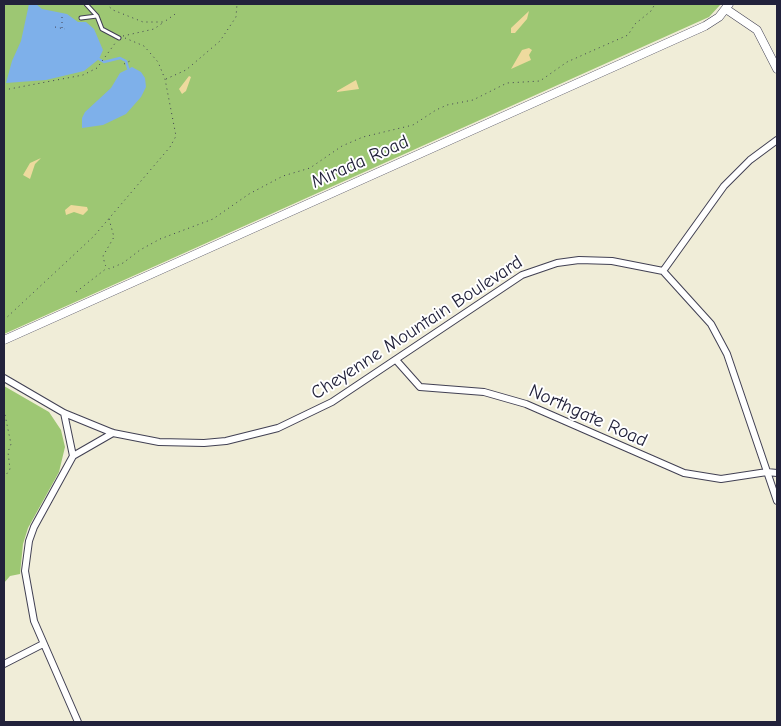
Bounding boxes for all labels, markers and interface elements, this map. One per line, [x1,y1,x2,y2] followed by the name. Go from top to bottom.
[308,130,412,194] street label: Mirada Road
[307,251,527,405] street label: Cheyenne Mountain Boulevard
[525,380,651,452] street label: Northgate Road

